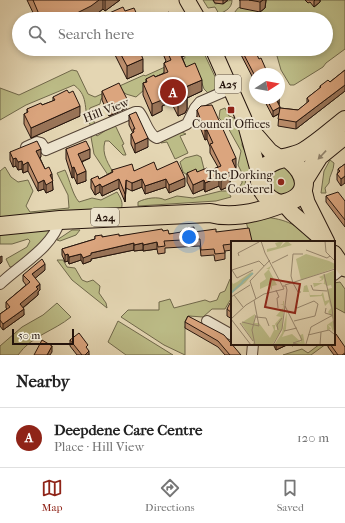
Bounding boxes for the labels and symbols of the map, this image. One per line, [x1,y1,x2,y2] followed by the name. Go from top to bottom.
[249,68,285,104] north arrow
[215,75,241,93] road number: A25
[160,77,186,107] pin: A
[81,94,132,125] street label: Hill View
[226,105,236,115] marker: Council Offices
[192,117,271,131] place label: Council Offices
[317,150,326,160] one-way arrow
[206,168,274,196] place label: The Dorking Cockerel
[276,177,286,187] marker: The Dorking Cockerel
[91,208,119,226] road number: A24
[179,227,199,247] your location
[231,241,335,345] inset map
[12,327,74,346] scale bar

